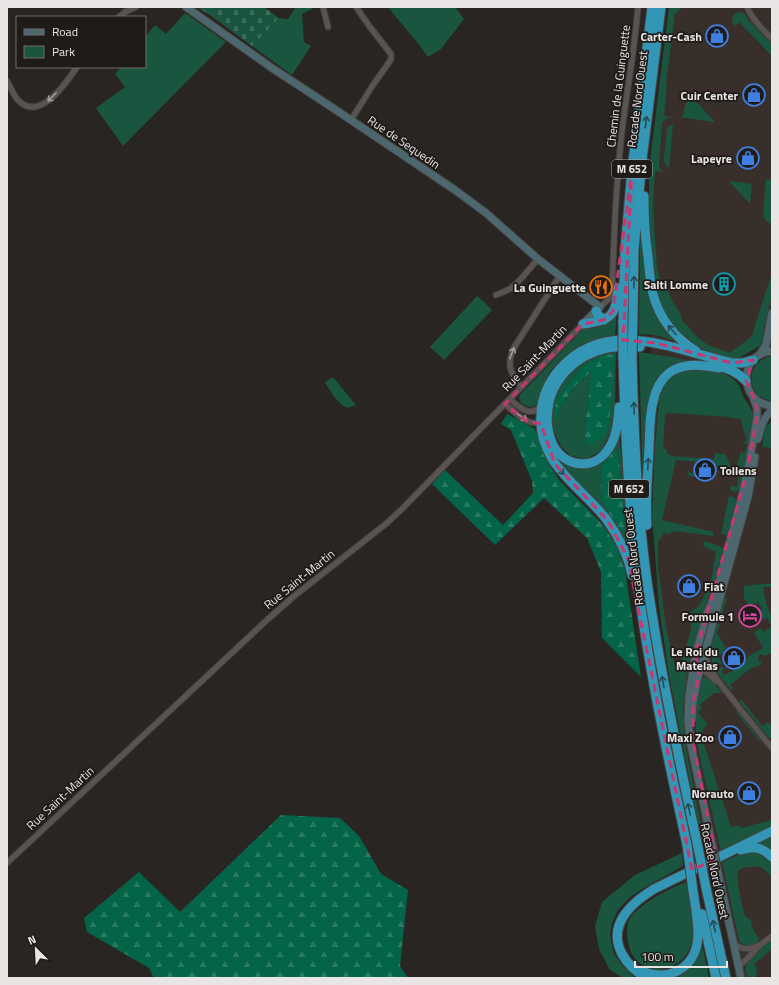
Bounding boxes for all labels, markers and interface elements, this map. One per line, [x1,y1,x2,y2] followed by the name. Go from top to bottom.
[16,16,146,68] legend
[52,22,78,41] text: Road
[704,23,730,49] shop icon: Carter-Cash
[601,24,635,148] street label: Chemin de la Guinguette
[640,27,702,46] place label: Carter-Cash
[52,42,75,61] text: Park
[622,49,652,149] street label: Rocade Nord Ouest
[741,82,767,108] shop icon: Cuir Center
[681,86,739,105] place label: Cuir Center
[47,92,57,102] one-way arrow
[364,111,444,173] street label: Rue de Sequedin
[642,116,650,129] one-way arrow
[735,145,761,171] shop icon: Lapeyre
[691,149,732,168] place label: Lapeyre
[612,160,652,178] road number: M 652
[711,271,737,297] building icon: Salti Lomme
[588,274,614,300] restaurant icon: La Guinguette
[644,275,708,294] place label: Salti Lomme
[630,276,637,289] one-way arrow
[514,278,586,297] place label: La Guinguette
[497,320,571,396] street label: Rue Saint-Martin
[668,325,677,335] one-way arrow
[509,347,517,359] one-way arrow
[630,402,638,415] one-way arrow
[516,413,527,421] one-way arrow
[692,457,718,483] shop icon: Tollens
[645,458,652,471] one-way arrow
[720,461,757,480] place label: Tollens
[556,464,565,475] one-way arrow
[609,480,649,498] road number: M 652
[618,507,648,607] street label: Rocade Nord Ouest
[259,544,339,614] street label: Rue Saint-Martin
[676,573,702,599] shop icon: Fiat
[704,577,725,596] place label: Fiat
[737,603,763,629] hotel icon: Formule 1
[682,607,734,626] place label: Formule 1
[671,642,718,675] place label: Le Roi du Matelas
[721,645,747,671] shop icon: Le Roi du Matelas
[659,675,667,688] one-way arrow
[717,724,743,750] shop icon: Maxi Zoo
[667,728,714,747] place label: Maxi Zoo
[22,761,98,835] street label: Rue Saint-Martin
[736,780,762,806] shop icon: Norauto
[691,784,734,803] place label: Norauto
[685,803,693,816] one-way arrow
[696,821,735,921] street label: Rocade Nord Ouest
[710,920,718,933] one-way arrow
[16,929,56,969] north arrow
[25,931,39,949] text: N
[635,943,727,969] scale bar
[641,947,674,966] text: 100 m

